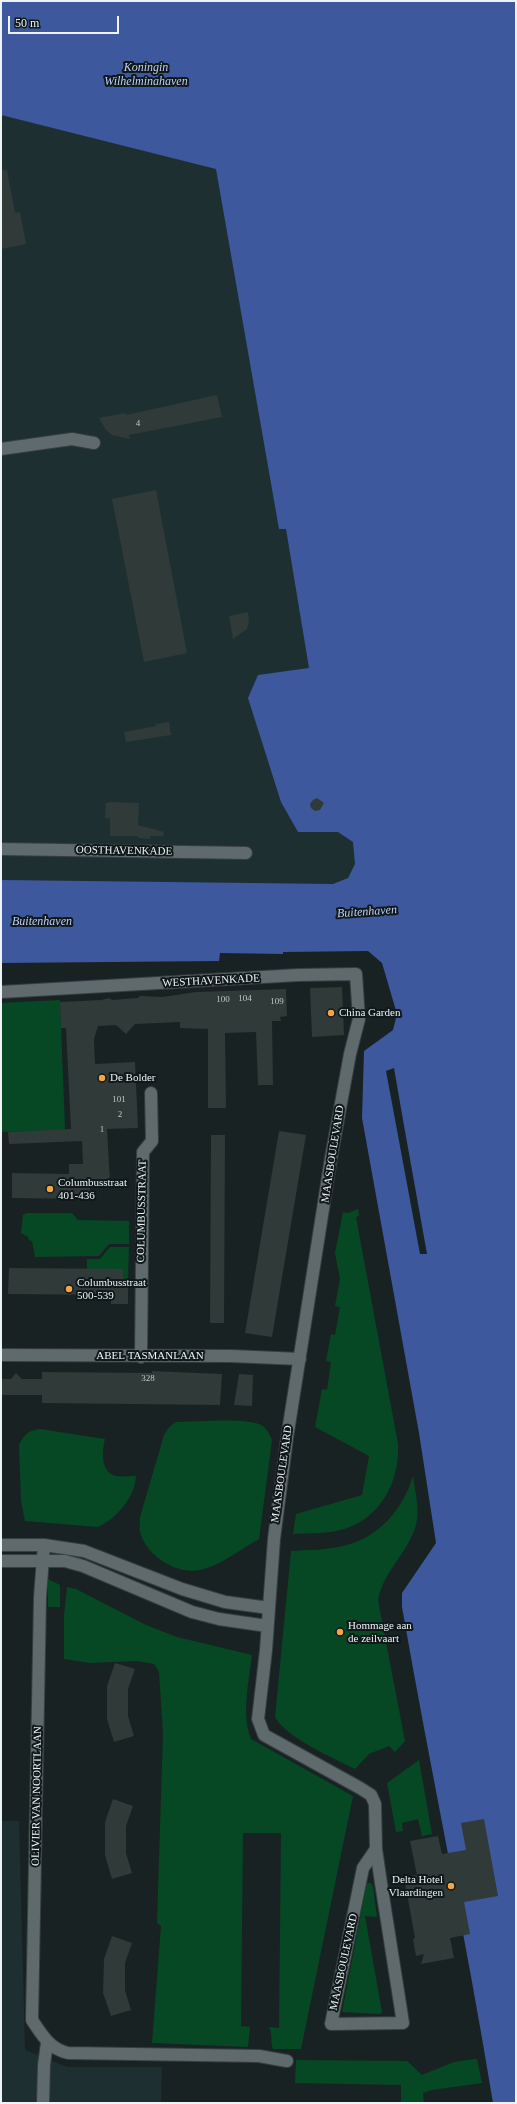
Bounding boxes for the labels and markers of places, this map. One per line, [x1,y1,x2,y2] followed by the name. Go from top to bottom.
[339,1006,400,1020] place label: China Garden
[326,1008,336,1018] marker: China Garden
[110,1071,156,1085] place label: De Bolder
[97,1073,107,1083] marker: De Bolder
[58,1176,127,1202] place label: Columbusstraat 401-436
[45,1184,55,1194] marker: Columbusstraat 401-436
[77,1276,146,1302] place label: Columbusstraat 500-539
[64,1284,74,1294] marker: Columbusstraat 500-539
[348,1619,412,1645] place label: Hommage aan de zeilvaart
[335,1627,345,1637] marker: Hommage aan de zeilvaart
[389,1873,443,1899] place label: Delta Hotel Vlaardingen
[446,1881,456,1891] marker: Delta Hotel Vlaardingen

